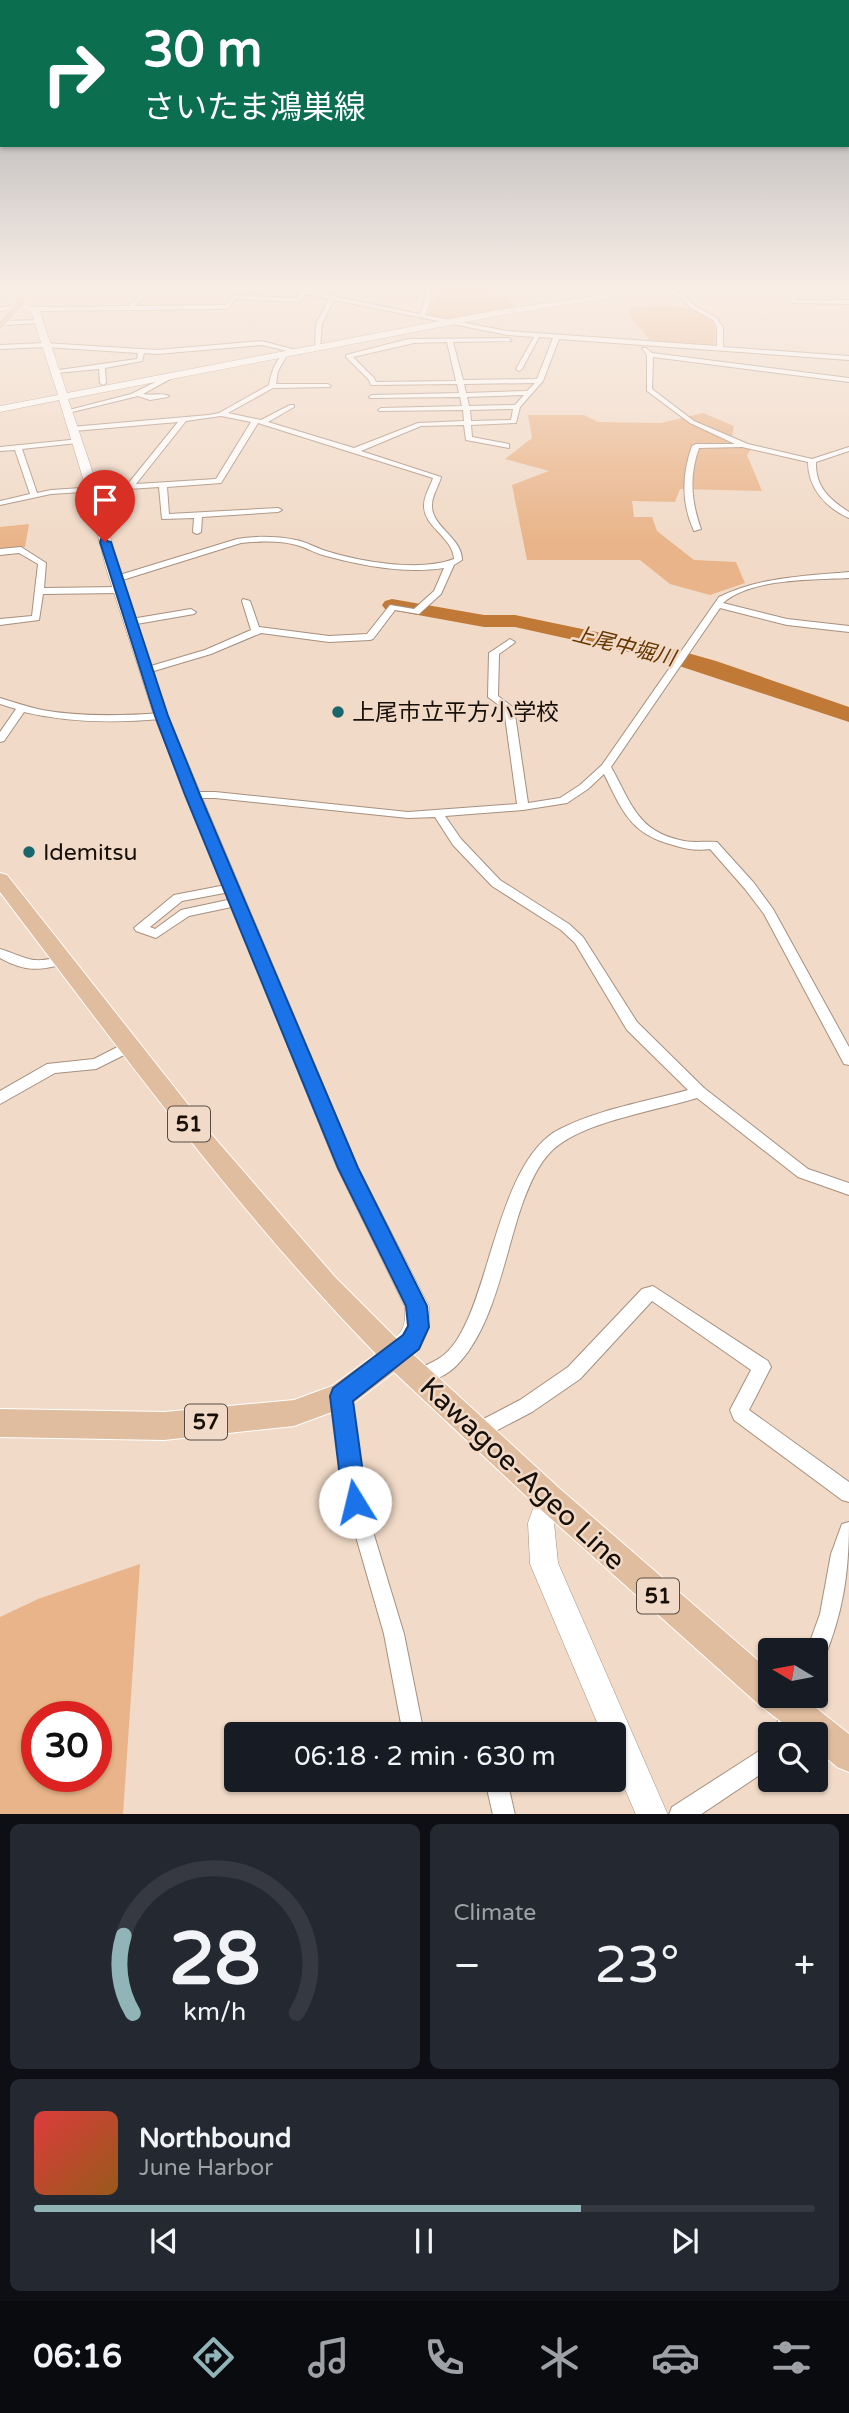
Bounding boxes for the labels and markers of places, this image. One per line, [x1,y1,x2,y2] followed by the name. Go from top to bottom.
[75,470,135,542] pin
[352,699,559,727] place label: 上尾市立平方小学校
[330,704,346,720] marker: 上尾市立平方小学校
[43,839,137,867] place label: Idemitsu
[21,844,37,860] marker: Idemitsu

